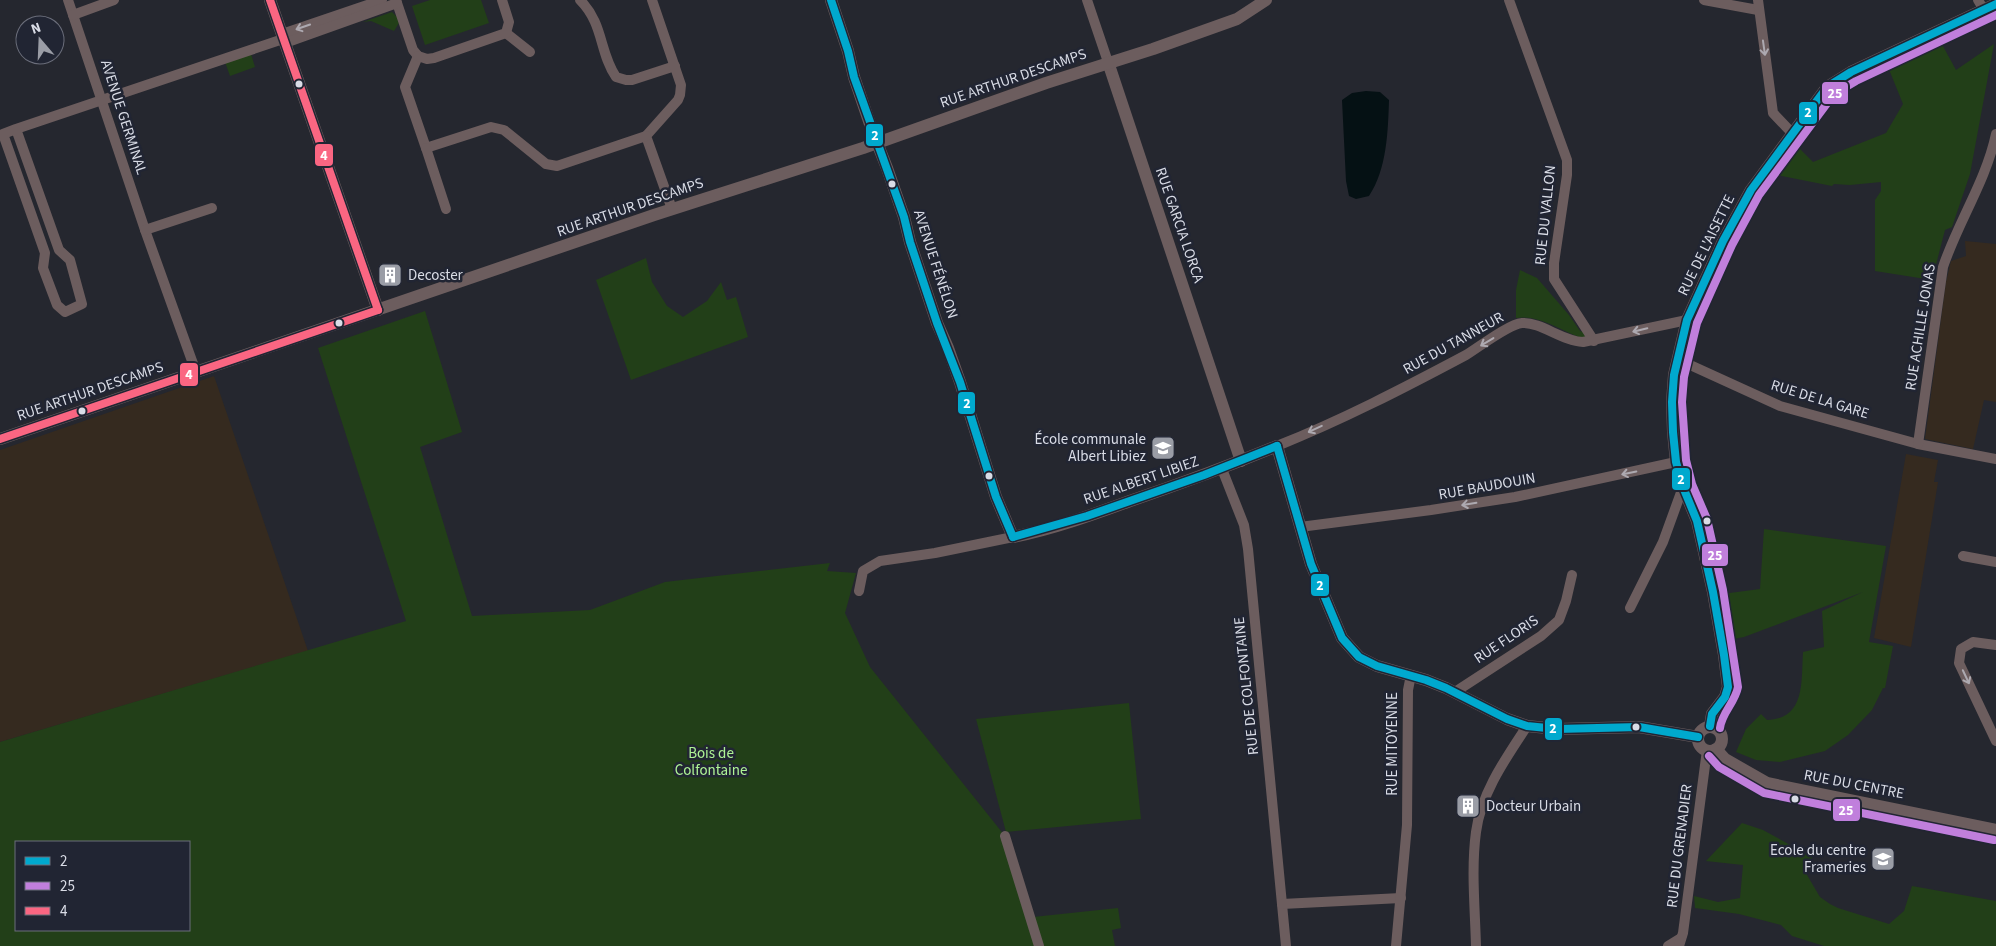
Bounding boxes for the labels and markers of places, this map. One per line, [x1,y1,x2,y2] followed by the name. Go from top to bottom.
[294,79,304,89] unlabelled marker
[887,179,897,189] unlabelled marker
[377,262,403,288] building icon: Decoster
[408,265,464,286] place label: Decoster
[334,318,344,328] unlabelled marker
[77,406,87,416] unlabelled marker
[1035,429,1146,467] place label: École communale Albert Libiez
[1150,435,1176,461] school or university icon: École communale Albert Libiez
[984,471,994,481] unlabelled marker
[1702,516,1712,526] unlabelled marker
[1631,722,1641,732] unlabelled marker
[1455,793,1481,819] building icon: Docteur Urbain
[1790,794,1800,804] unlabelled marker
[1486,796,1581,817] place label: Docteur Urbain
[1770,840,1866,878] place label: Ecole du centre Frameries
[1870,846,1896,872] school or university icon: Ecole du centre Frameries

